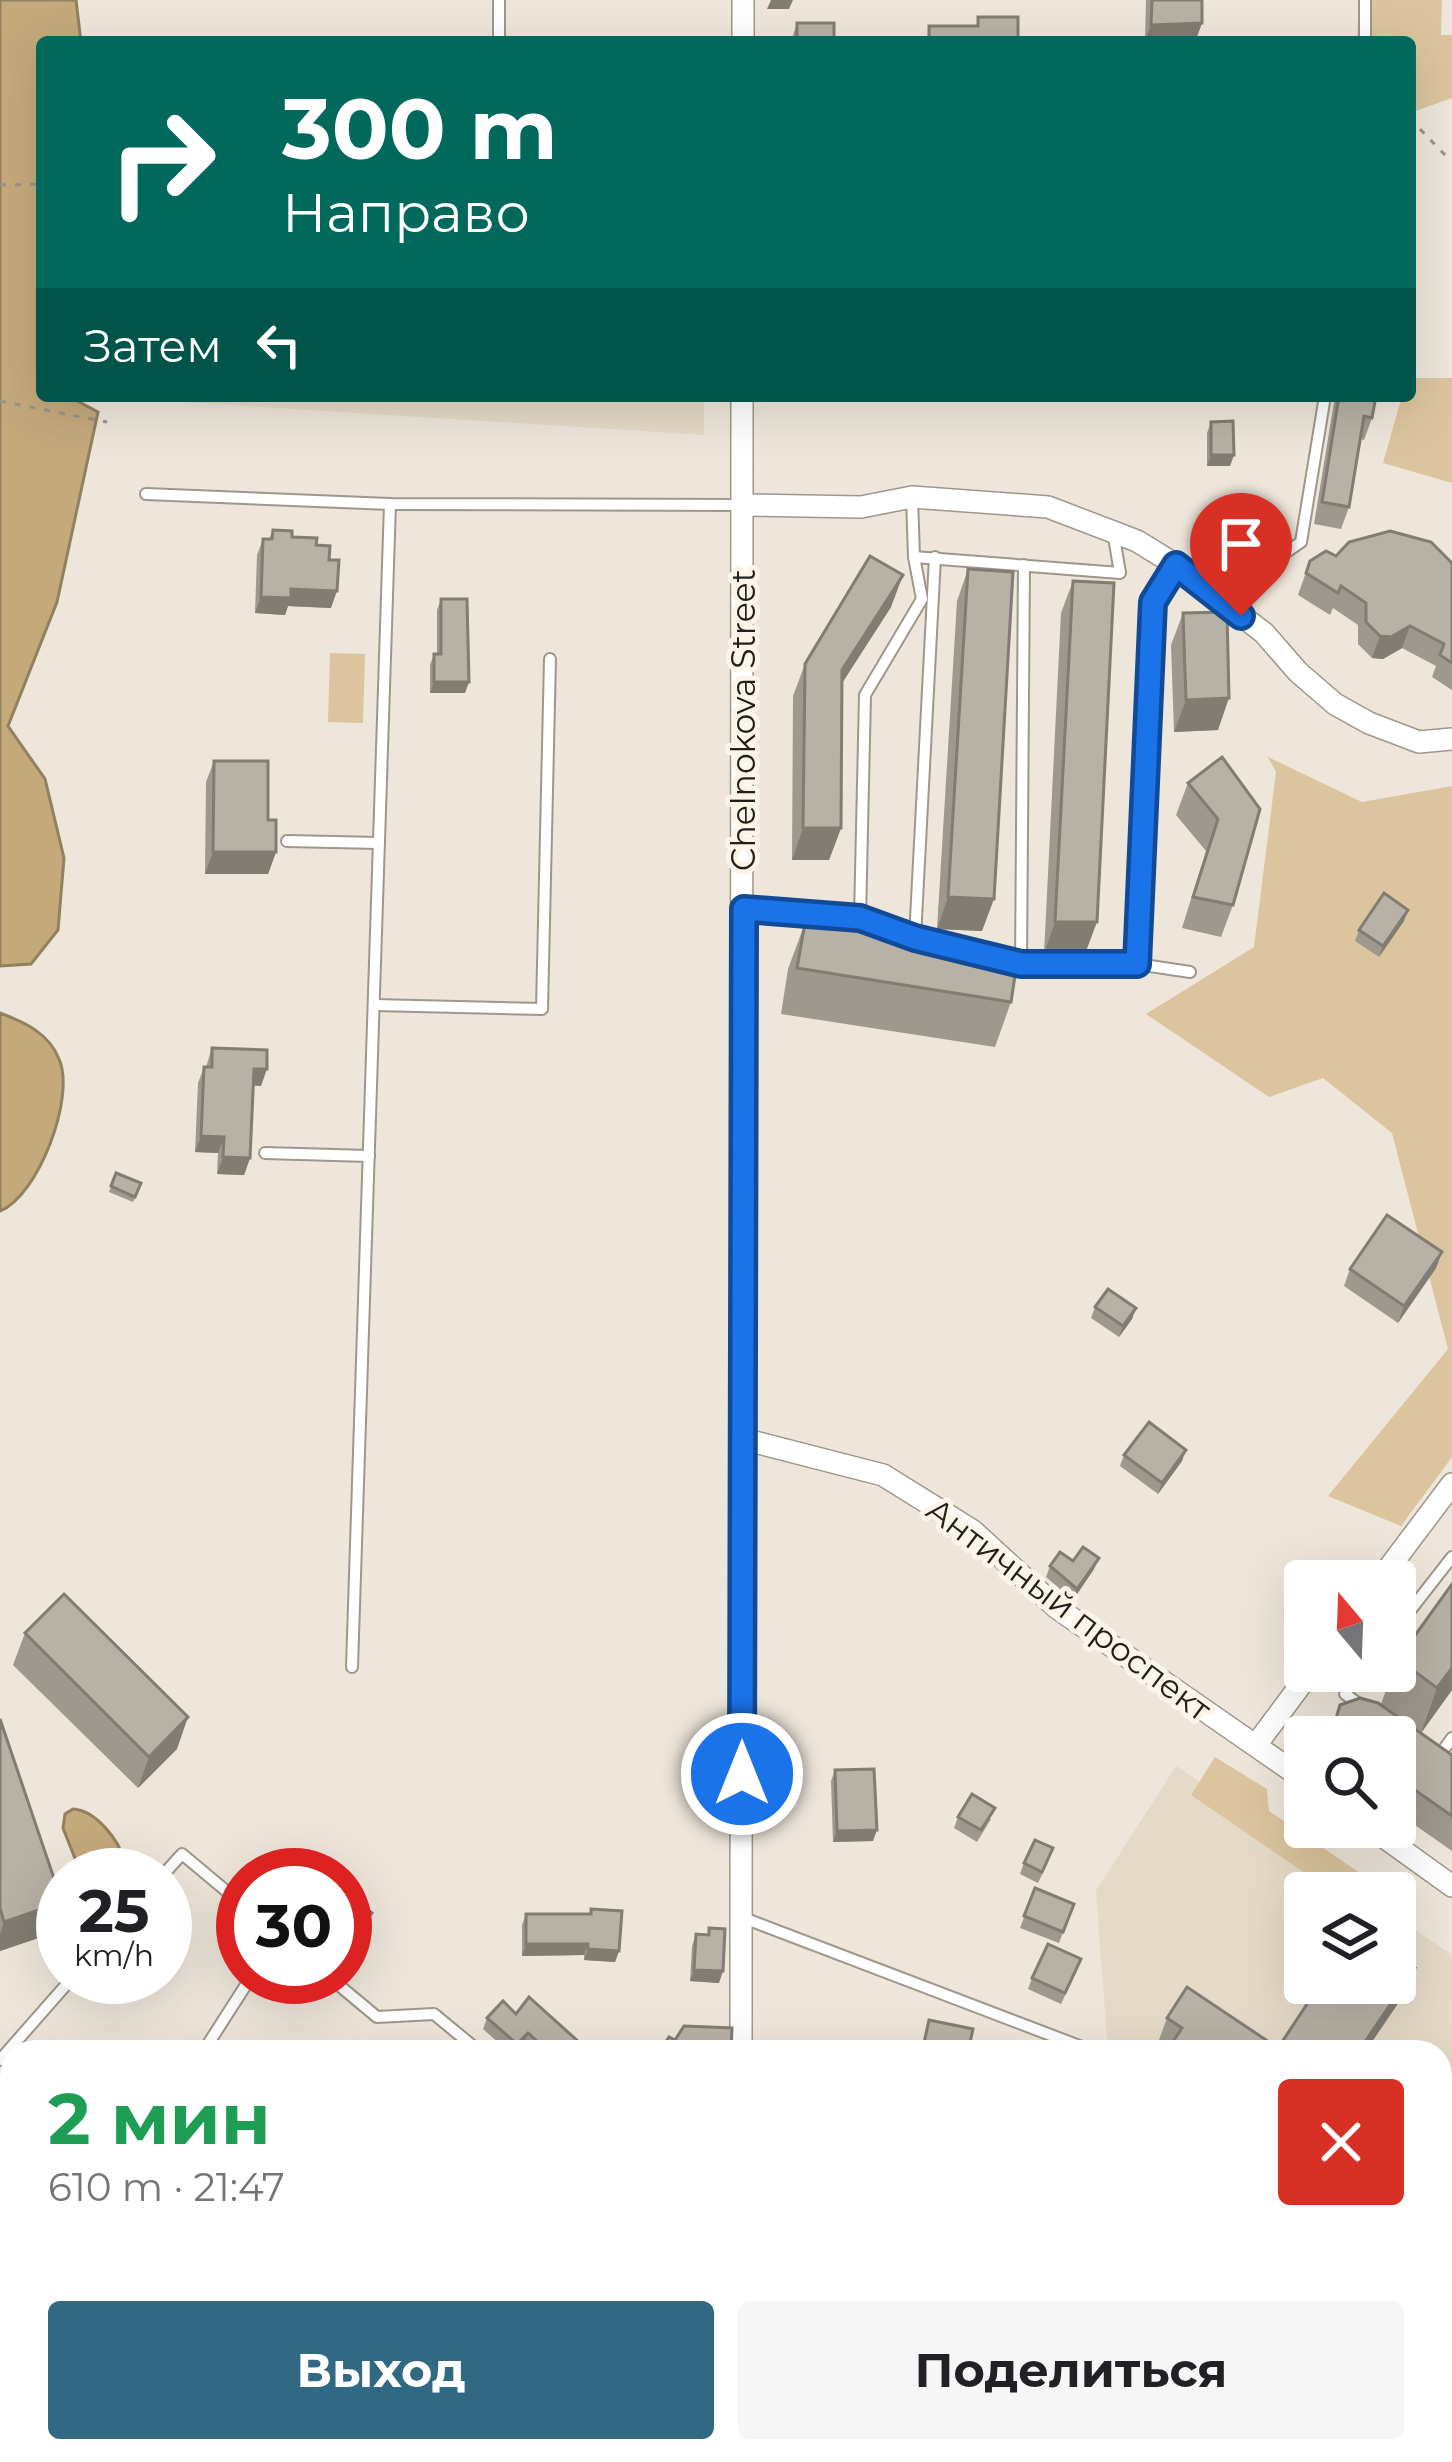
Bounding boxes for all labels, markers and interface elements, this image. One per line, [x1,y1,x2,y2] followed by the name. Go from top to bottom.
[282,78,558,180] text: 300 m
[84,84,240,240] icon: right
[282,180,530,246] text: Направо
[246,312,312,378] icon: left
[84,318,222,373] text: Затем
[1190,493,1292,616] pin
[1208,511,1274,577] icon: arrive
[723,569,763,871] street label: Chelnokova Street
[919,1489,1219,1729] street label: Античный проспект
[1284,1560,1416,1692] north arrow
[1284,1560,1416,2004] map controls
[679,1711,805,1837] position arrow
[1284,1716,1416,1848] button: search
[216,1848,372,2004] speed limit sign: 30
[1284,1872,1416,2004] button: layers
[78,1874,150,1947] text: 25
[74,1937,154,1974] text: km/h
[48,2074,271,2162] text: 2 мин
[1278,2079,1404,2205] button: close
[48,2163,285,2211] text: 610 m · 21:47
[48,2301,714,2439] button: Выход
[738,2301,1404,2439] button: Поделиться

